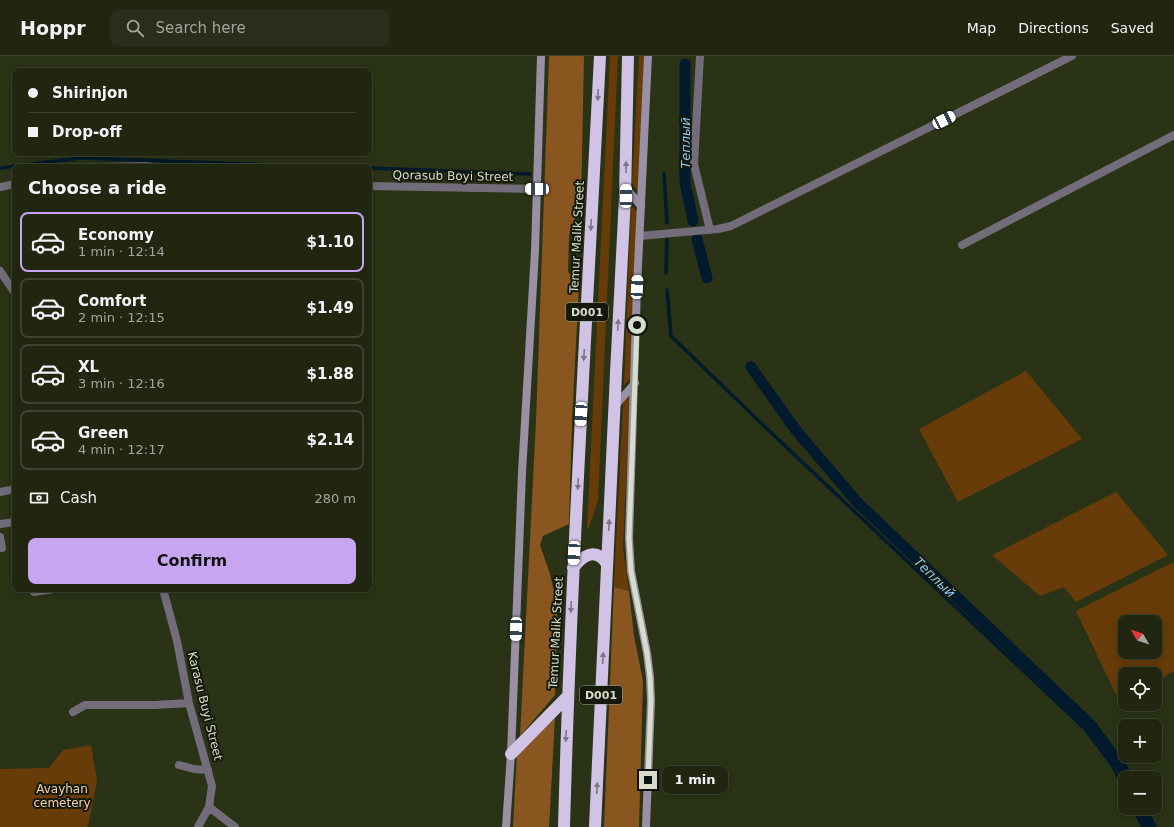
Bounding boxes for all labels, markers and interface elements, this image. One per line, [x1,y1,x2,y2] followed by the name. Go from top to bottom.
[110,10,390,46] search box
[20,17,86,39] text: Hoppr
[124,17,146,39] icon: search
[156,19,246,37] text: Search here
[967,20,996,36] text: Map
[1018,20,1089,36] text: Directions
[1111,20,1154,36] text: Saved
[52,84,128,102] text: Shirinjon
[595,89,601,102] one-way arrow
[931,109,957,131] car
[678,117,693,169] water label: Теплый
[52,123,122,141] text: Drop-off
[623,160,629,173] one-way arrow
[393,168,514,184] street label: Qorasub Boyi Street
[28,177,167,198] text: Choose a ride
[567,180,587,294] street label: Temur Malik Street
[525,183,549,195] car
[620,184,632,208] car
[588,219,595,231] one-way arrow
[30,224,66,260] icon: car
[78,226,154,244] text: Economy
[307,233,354,251] text: $1.10
[78,244,165,259] text: 1 min · 12:14
[630,275,644,299] car
[30,290,66,326] icon: car
[78,292,146,310] text: Comfort
[307,299,354,317] text: $1.49
[566,303,608,321] road number: D001
[78,310,165,325] text: 2 min · 12:15
[628,316,646,334] route start
[615,319,622,331] one-way arrow
[581,349,588,361] one-way arrow
[30,356,66,392] icon: car
[78,358,99,376] text: XL
[307,365,354,383] text: $1.88
[78,376,165,391] text: 3 min · 12:16
[574,402,588,426] car
[30,422,66,458] icon: car
[78,424,129,442] text: Green
[307,431,354,449] text: $2.14
[78,442,165,457] text: 4 min · 12:17
[574,478,581,490] one-way arrow
[28,487,50,509] icon: cash
[60,489,97,507] text: Cash
[314,491,356,506] text: 280 m
[606,518,612,531] one-way arrow
[28,538,356,584] button: Confirm
[567,541,581,565] car
[911,554,958,601] water label: Теплый
[546,576,566,690] street label: Temur Malik Street
[568,601,575,613] one-way arrow
[1118,615,1162,659] north arrow
[1118,615,1162,815] map controls
[510,617,522,641] car
[185,650,225,762] street label: Karasu Buyi Street
[600,651,606,664] one-way arrow
[1118,667,1162,711] button: locate
[580,686,622,704] road number: D001
[1118,719,1162,763] button: +
[563,730,569,743] one-way arrow
[662,766,728,794] callout: 1 min
[639,771,657,789] route end
[1118,771,1162,815] button: −
[675,772,715,787] text: 1 min
[594,781,600,794] one-way arrow
[33,782,91,810] park label: Avayhan cemetery

